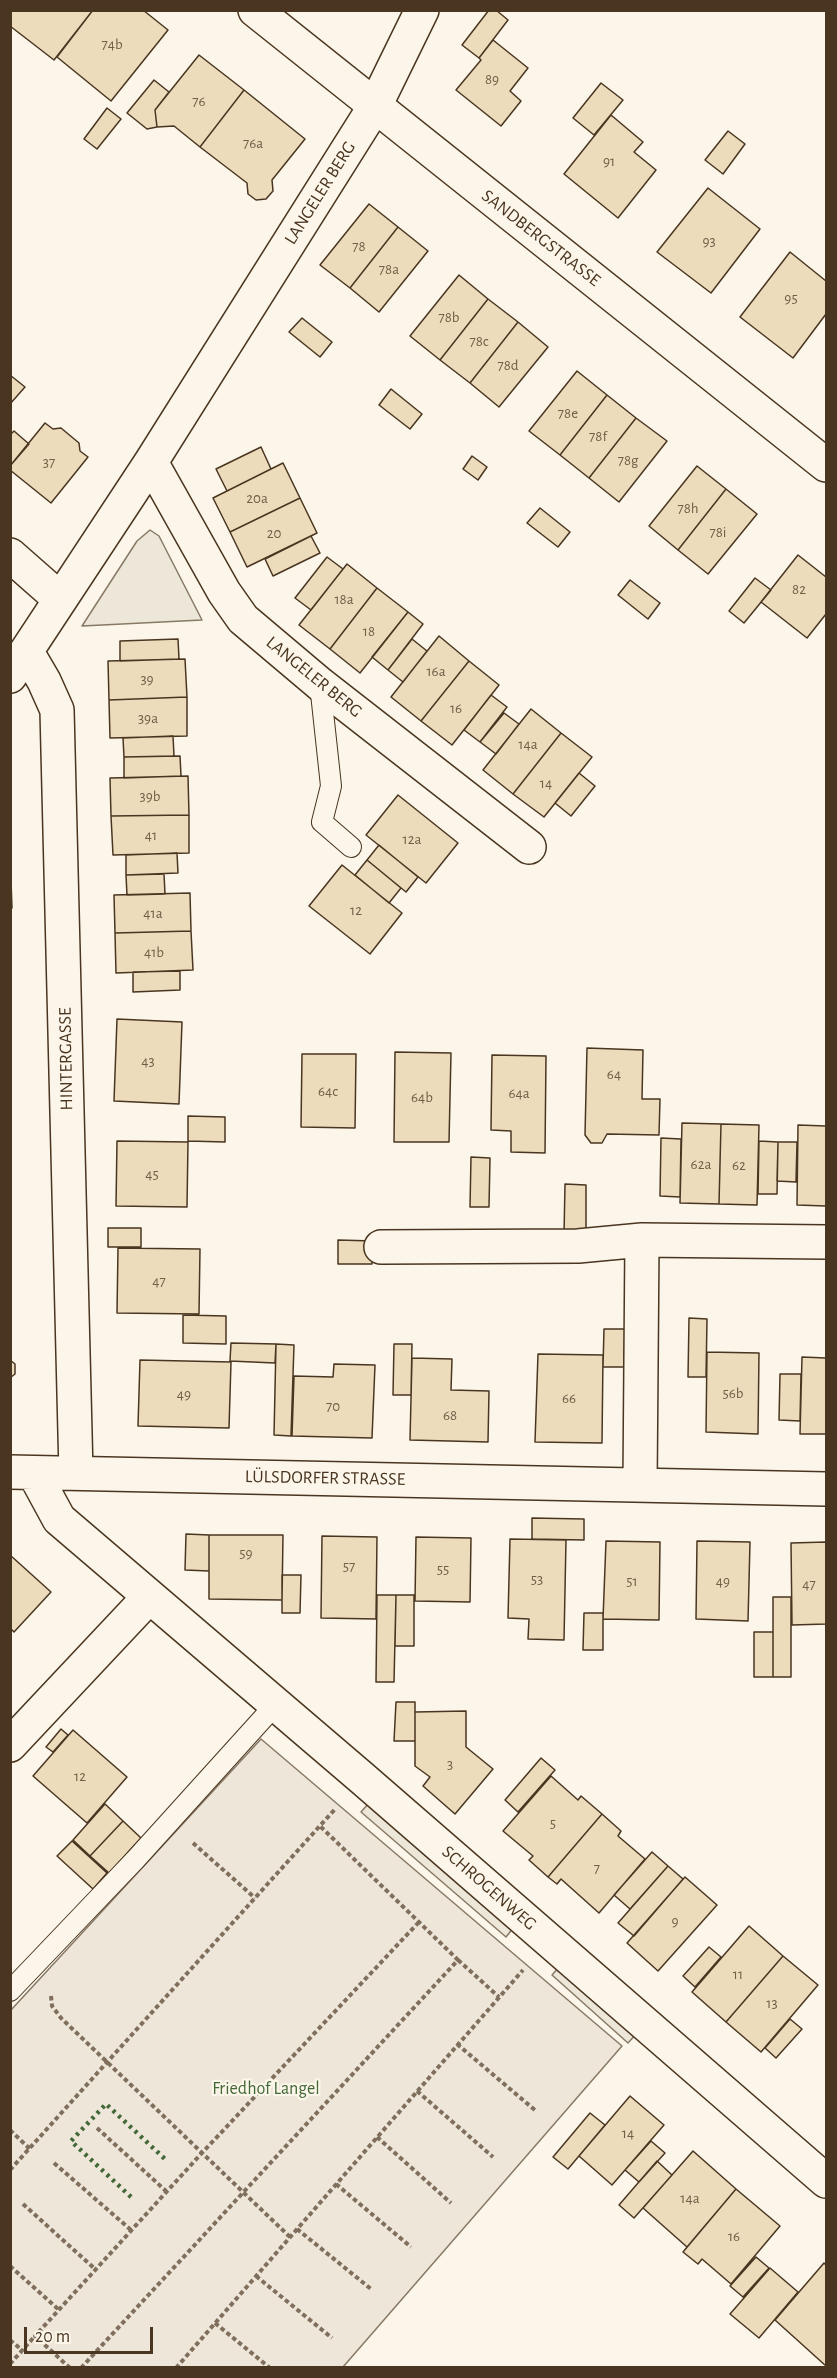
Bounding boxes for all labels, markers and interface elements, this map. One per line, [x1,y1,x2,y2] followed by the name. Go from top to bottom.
[101,35,123,53] house number: 74b
[485,70,499,88] house number: 89
[192,92,206,110] house number: 76
[243,134,263,152] house number: 76a
[280,137,360,249] street label: LANGELER BERG
[603,152,615,170] house number: 91
[477,185,605,291] street label: SANDBERGSTRASSE
[702,232,716,250] house number: 93
[352,237,366,255] house number: 78
[379,260,399,278] house number: 78a
[784,289,798,307] house number: 95
[438,308,460,326] house number: 78b
[469,332,489,350] house number: 78c
[497,356,519,374] house number: 78d
[558,404,578,422] house number: 78e
[589,427,607,445] house number: 78f
[618,451,638,469] house number: 78g
[43,453,55,471] house number: 37
[246,489,268,507] house number: 20a
[677,499,699,517] house number: 78h
[710,523,726,541] house number: 78i
[267,524,281,542] house number: 20
[792,580,806,598] house number: 82
[334,590,354,608] house number: 18a
[363,622,375,640] house number: 18
[262,632,366,722] street label: LANGELER BERG
[426,662,446,680] house number: 16a
[140,670,154,688] house number: 39
[450,699,462,717] house number: 16
[138,709,158,727] house number: 39a
[518,735,538,753] house number: 14a
[540,774,552,792] house number: 14
[140,787,160,805] house number: 39b
[145,826,157,844] house number: 41
[403,830,421,848] house number: 12a
[350,901,362,919] house number: 12
[143,904,163,922] house number: 41a
[144,943,164,961] house number: 41b
[54,1007,78,1111] street label: HINTERGASSE
[141,1052,155,1070] house number: 43
[607,1065,621,1083] house number: 64
[318,1082,338,1100] house number: 64c
[508,1084,530,1102] house number: 64a
[411,1088,433,1106] house number: 64b
[691,1155,711,1173] house number: 62a
[732,1156,746,1174] house number: 62
[145,1165,159,1183] house number: 45
[152,1272,166,1290] house number: 47
[722,1384,744,1402] house number: 56b
[177,1385,191,1403] house number: 49
[562,1389,576,1407] house number: 66
[326,1397,340,1415] house number: 70
[443,1406,457,1424] house number: 68
[245,1466,405,1490] street label: LÜLSDORFER STRASSE
[239,1544,253,1562] house number: 59
[343,1557,355,1575] house number: 57
[437,1560,449,1578] house number: 55
[531,1570,543,1588] house number: 53
[626,1572,638,1590] house number: 51
[716,1572,730,1590] house number: 49
[802,1575,816,1593] house number: 47
[447,1755,453,1773] house number: 3
[74,1767,86,1785] house number: 12
[550,1814,556,1832] house number: 5
[437,1841,541,1935] street label: SCHROGENWEG
[594,1859,600,1877] house number: 7
[671,1912,679,1930] house number: 9
[733,1965,743,1983] house number: 11
[766,1994,778,2012] house number: 13
[212,2078,320,2100] park label: Friedhof Langel
[622,2124,634,2142] house number: 14
[680,2189,700,2207] house number: 14a
[728,2227,740,2245] house number: 16
[27,2315,156,2353] scale bar
[35,2328,70,2346] text: 20 m

